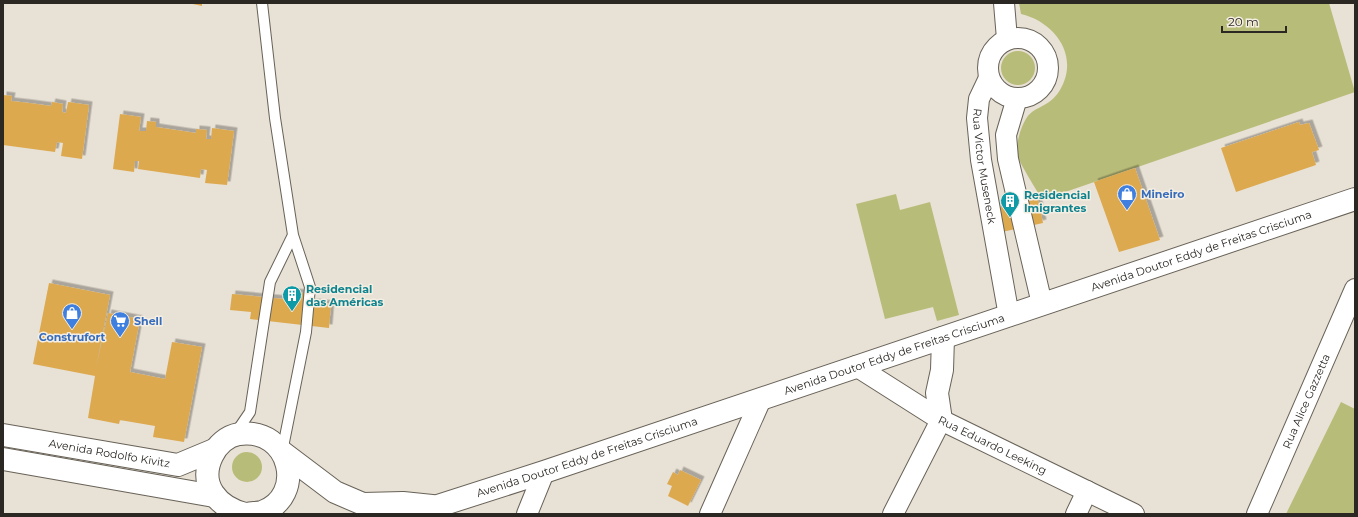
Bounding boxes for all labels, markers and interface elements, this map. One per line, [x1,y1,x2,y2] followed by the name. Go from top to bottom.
[1222,8,1286,34] scale bar
[1228,14,1259,29] text: 20 m
[970,108,999,225] street label: Rua Victor Museneck
[1116,183,1138,211] shop icon: Mineiro
[1141,187,1185,201] place label: Mineiro
[1024,188,1090,215] place label: Residencial Imigrantes
[999,190,1021,218] building icon: Residencial Imigrantes
[1089,207,1313,294] street label: Avenida Doutor Eddy de Freitas Crisciuma
[306,282,384,309] place label: Residencial das Américas
[281,284,303,312] building icon: Residencial das Américas
[61,302,83,330] shop icon: Construfort
[109,310,131,338] supermarket icon: Shell
[782,310,1006,398] street label: Avenida Doutor Eddy de Freitas Crisciuma
[134,314,162,328] place label: Shell
[39,330,105,344] place label: Construfort
[1279,352,1333,451] street label: Rua Alice Gazzetta
[936,413,1049,477] street label: Rua Eduardo Leeking
[475,414,699,500] street label: Avenida Doutor Eddy de Freitas Crisciuma
[48,436,171,471] street label: Avenida Rodolfo Kivitz

